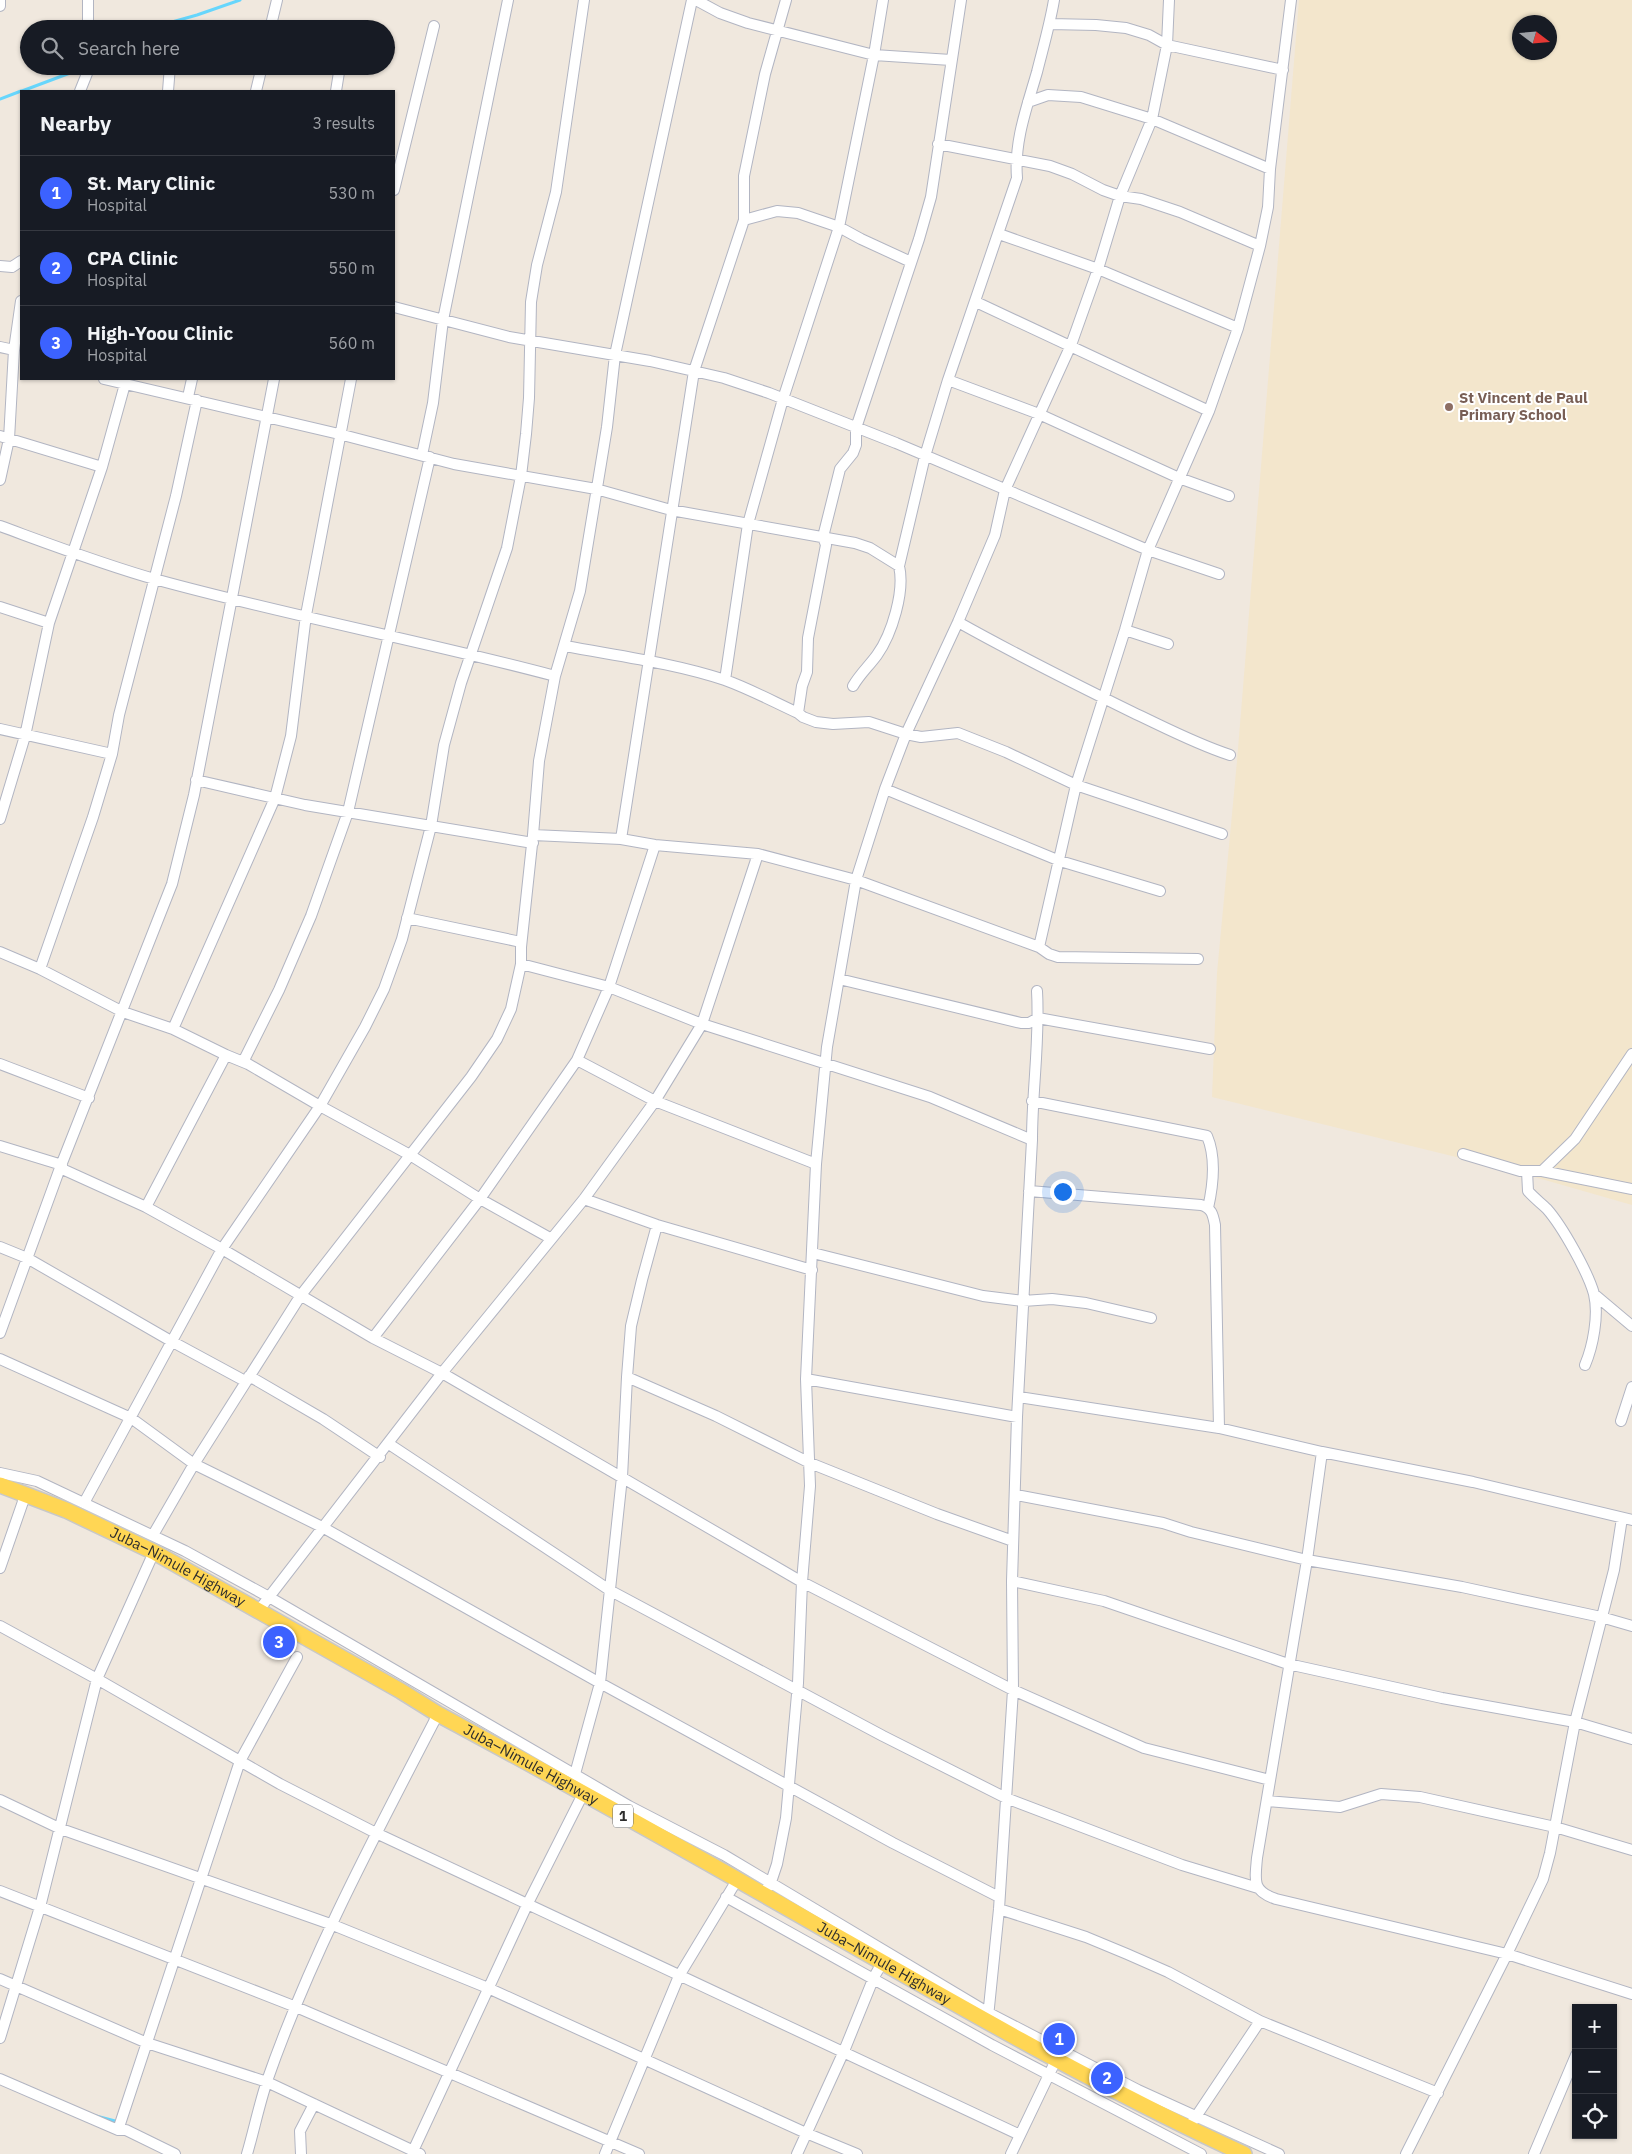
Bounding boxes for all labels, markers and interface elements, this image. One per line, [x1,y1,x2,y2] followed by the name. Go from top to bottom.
[1512,15,1557,60] north arrow
[20,20,395,75] search box
[38,34,66,62] icon: search
[78,36,180,60] text: Search here
[40,109,111,137] text: Nearby
[312,113,375,133] text: 3 results
[87,171,215,195] text: St. Mary Clinic
[51,183,61,203] text: 1
[328,183,375,203] text: 530 m
[87,195,147,215] text: Hospital
[87,246,178,270] text: CPA Clinic
[51,258,61,278] text: 2
[328,258,375,278] text: 550 m
[87,270,147,290] text: Hospital
[87,321,233,345] text: High-Yoou Clinic
[51,333,61,353] text: 3
[328,333,375,353] text: 560 m
[87,345,147,365] text: Hospital
[1459,388,1588,424] place label: St Vincent de Paul Primary School
[1443,401,1455,413] marker: St Vincent de Paul Primary School
[1050,1179,1076,1205] your location
[107,1522,250,1611] street label: Juba–Nimule Highway
[263,1623,295,1661] pin: 3
[460,1720,603,1809] street label: Juba–Nimule Highway
[613,1804,633,1828] road number: 1
[814,1917,955,2009] street label: Juba–Nimule Highway
[1572,2004,1617,2139] map controls
[1572,2004,1617,2049] button: +
[1043,2020,1075,2058] pin: 1
[1572,2049,1617,2094] button: −
[1091,2059,1123,2097] pin: 2
[1572,2094,1617,2139] button: locate

